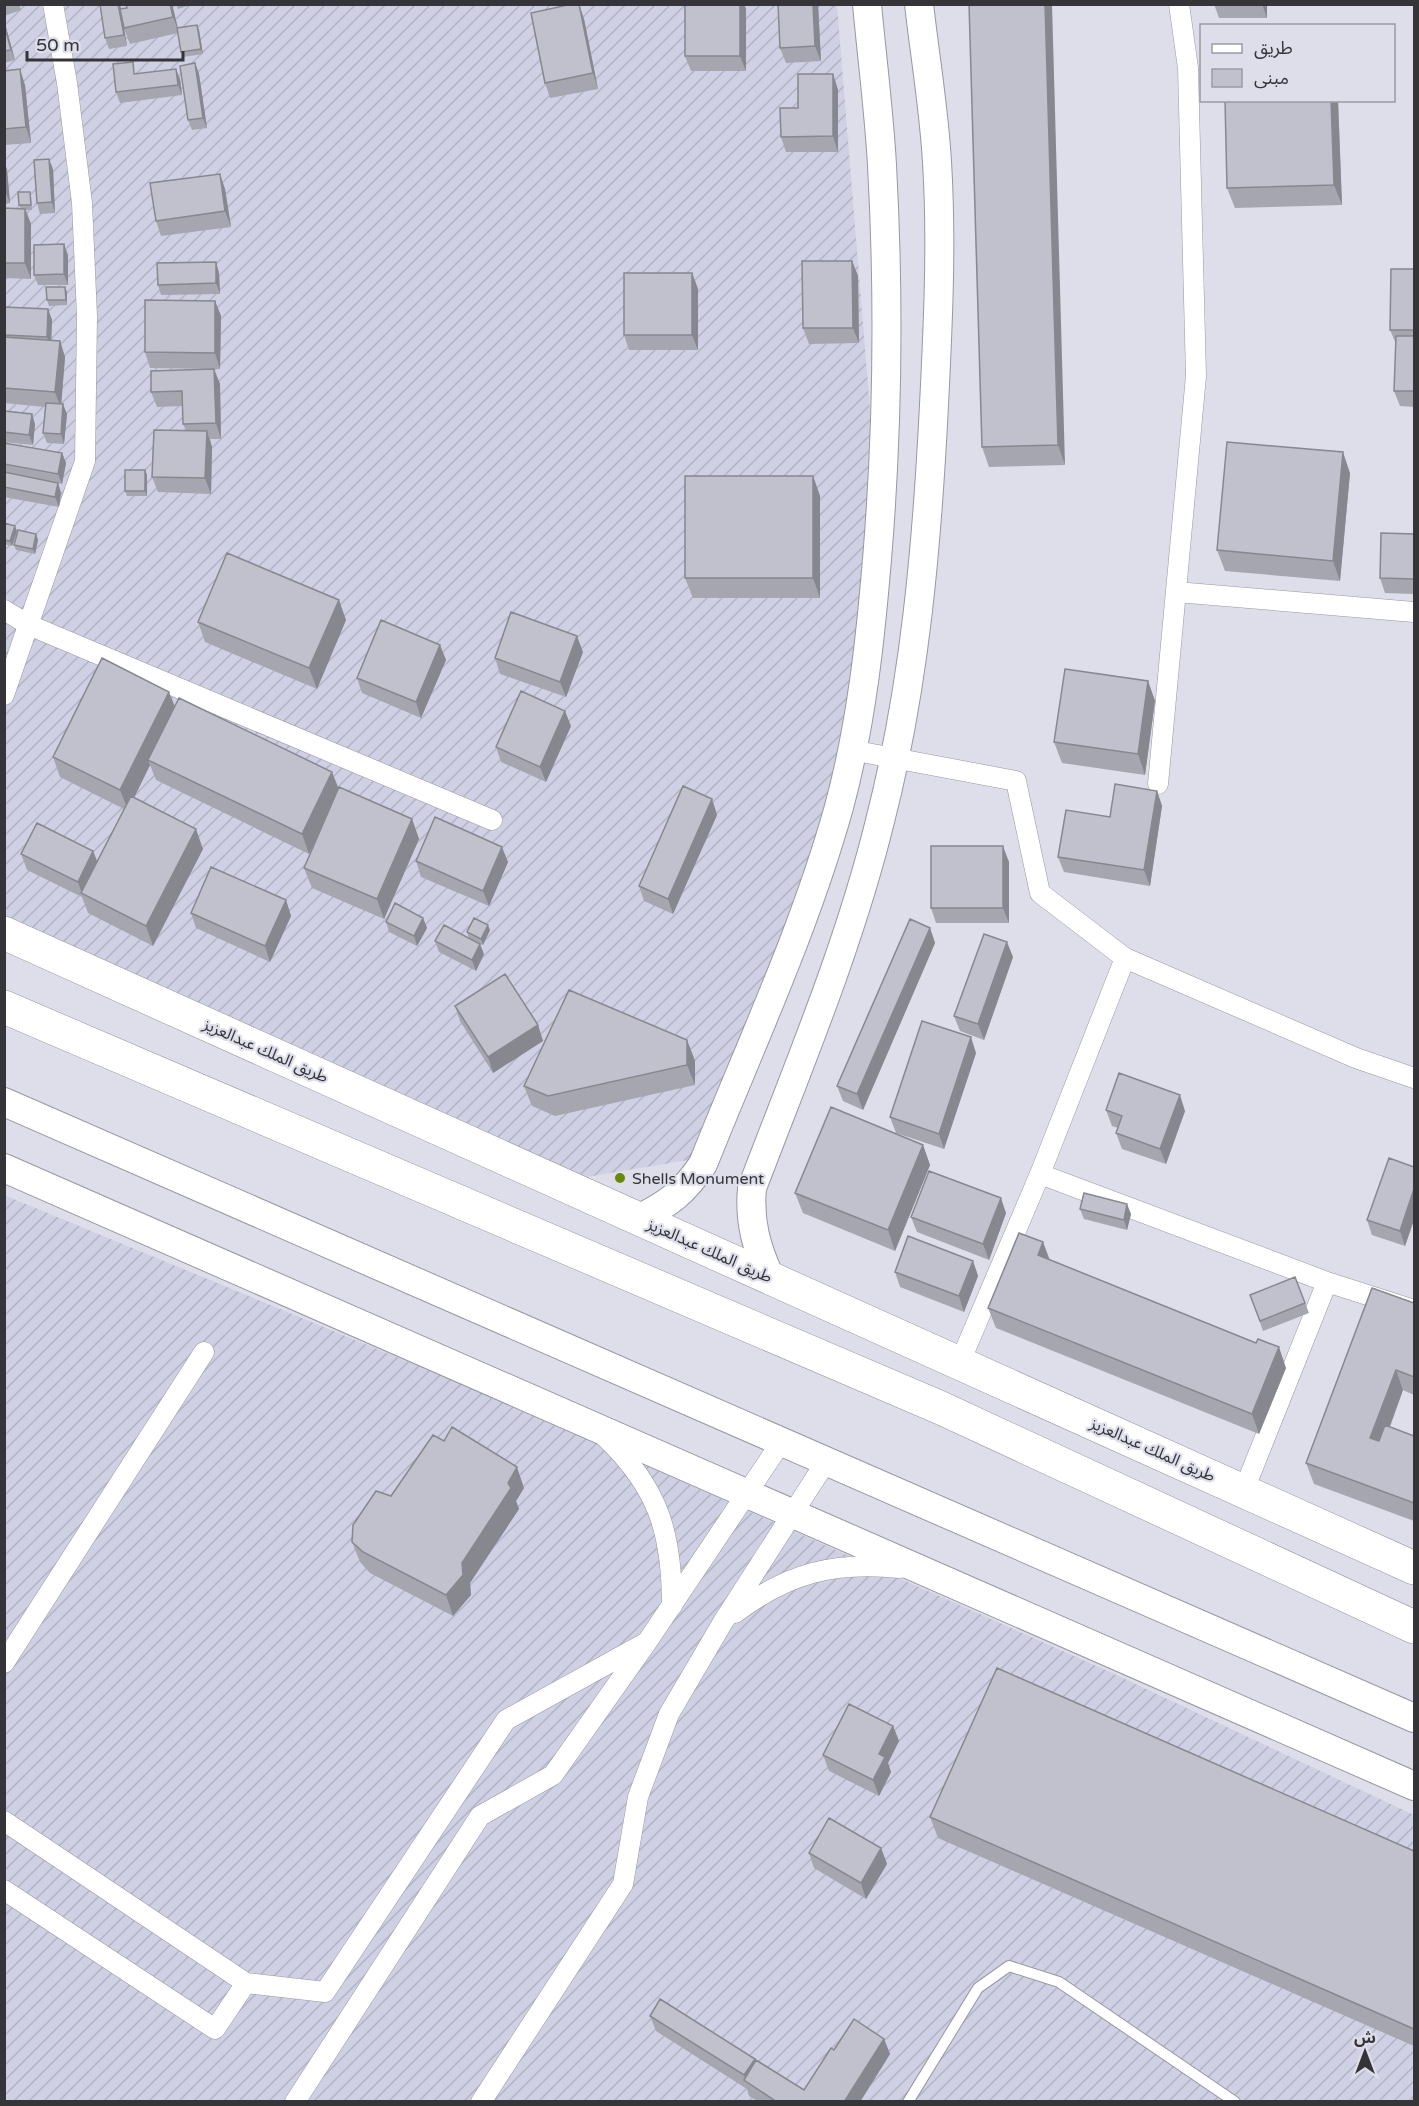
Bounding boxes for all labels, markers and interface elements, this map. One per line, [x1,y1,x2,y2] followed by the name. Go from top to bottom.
[27,24,183,62] scale bar
[1200,24,1395,102] legend
[36,34,80,56] text: 50 m
[1254,37,1293,59] text: طريق
[1254,67,1289,89] text: مبنى
[199,1014,331,1088] street label: طريق الملك عبدالعزيز
[632,1169,764,1189] place label: Shells Monument
[613,1171,627,1185] marker: Shells Monument
[643,1214,775,1288] street label: طريق الملك عبدالعزيز
[1086,1413,1218,1487] street label: طريق الملك عبدالعزيز
[1335,2022,1395,2082] north arrow
[1354,2028,1376,2048] text: ش

